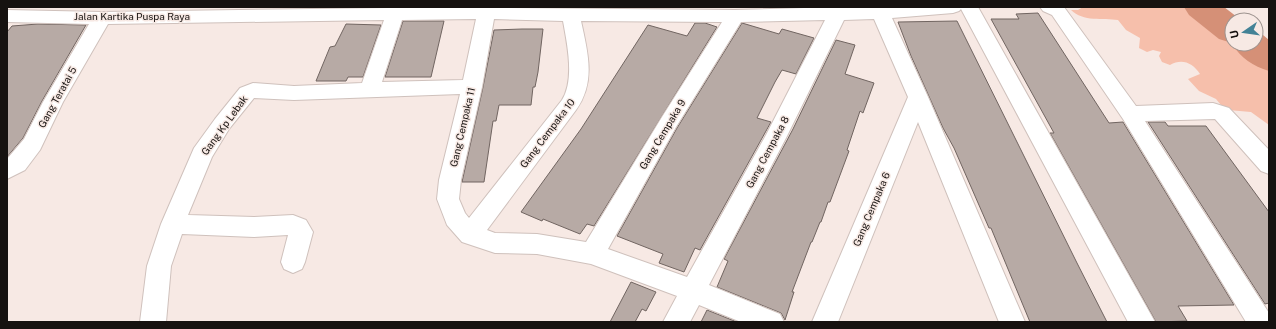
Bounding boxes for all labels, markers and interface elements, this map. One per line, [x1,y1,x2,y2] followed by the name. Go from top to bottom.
[74,10,190,22] street label: Jalan Kartika Puspa Raya
[1224,12,1264,52] north arrow
[1228,29,1241,39] text: U
[35,64,79,130] street label: Gang Teratai 5
[447,86,477,168] street label: Gang Cempaka 11
[198,93,250,157] street label: Gang Kp Lebak
[517,96,577,170] street label: Gang Cempaka 10
[636,97,688,171] street label: Gang Cempaka 9
[743,114,791,190] street label: Gang Cempaka 8
[850,170,892,248] street label: Gang Cempaka 6

